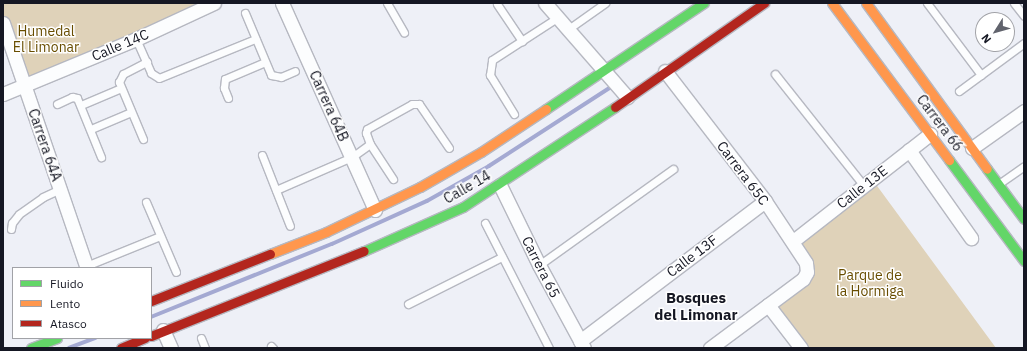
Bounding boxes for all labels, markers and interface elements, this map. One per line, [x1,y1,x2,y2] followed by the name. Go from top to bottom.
[975,12,1015,52] north arrow
[13,23,79,56] park label: Humedal El Limonar
[89,26,151,64] street label: Calle 14C
[978,31,994,46] text: N
[306,68,352,144] street label: Carrera 64B
[913,91,967,155] street label: Carrera 66
[25,106,65,184] street label: Carrera 64A
[714,138,772,208] street label: Carrera 65C
[833,162,891,212] street label: Calle 13E
[440,167,494,207] street label: Calle 14
[663,231,721,281] street label: Calle 13F
[518,233,564,301] street label: Carrera 65
[12,267,152,339] legend
[836,267,904,300] park label: Parque de la Hormiga
[50,276,83,291] text: Fluido
[654,288,738,323] district label: Bosques del Limonar
[50,296,80,311] text: Lento
[50,316,87,331] text: Atasco

